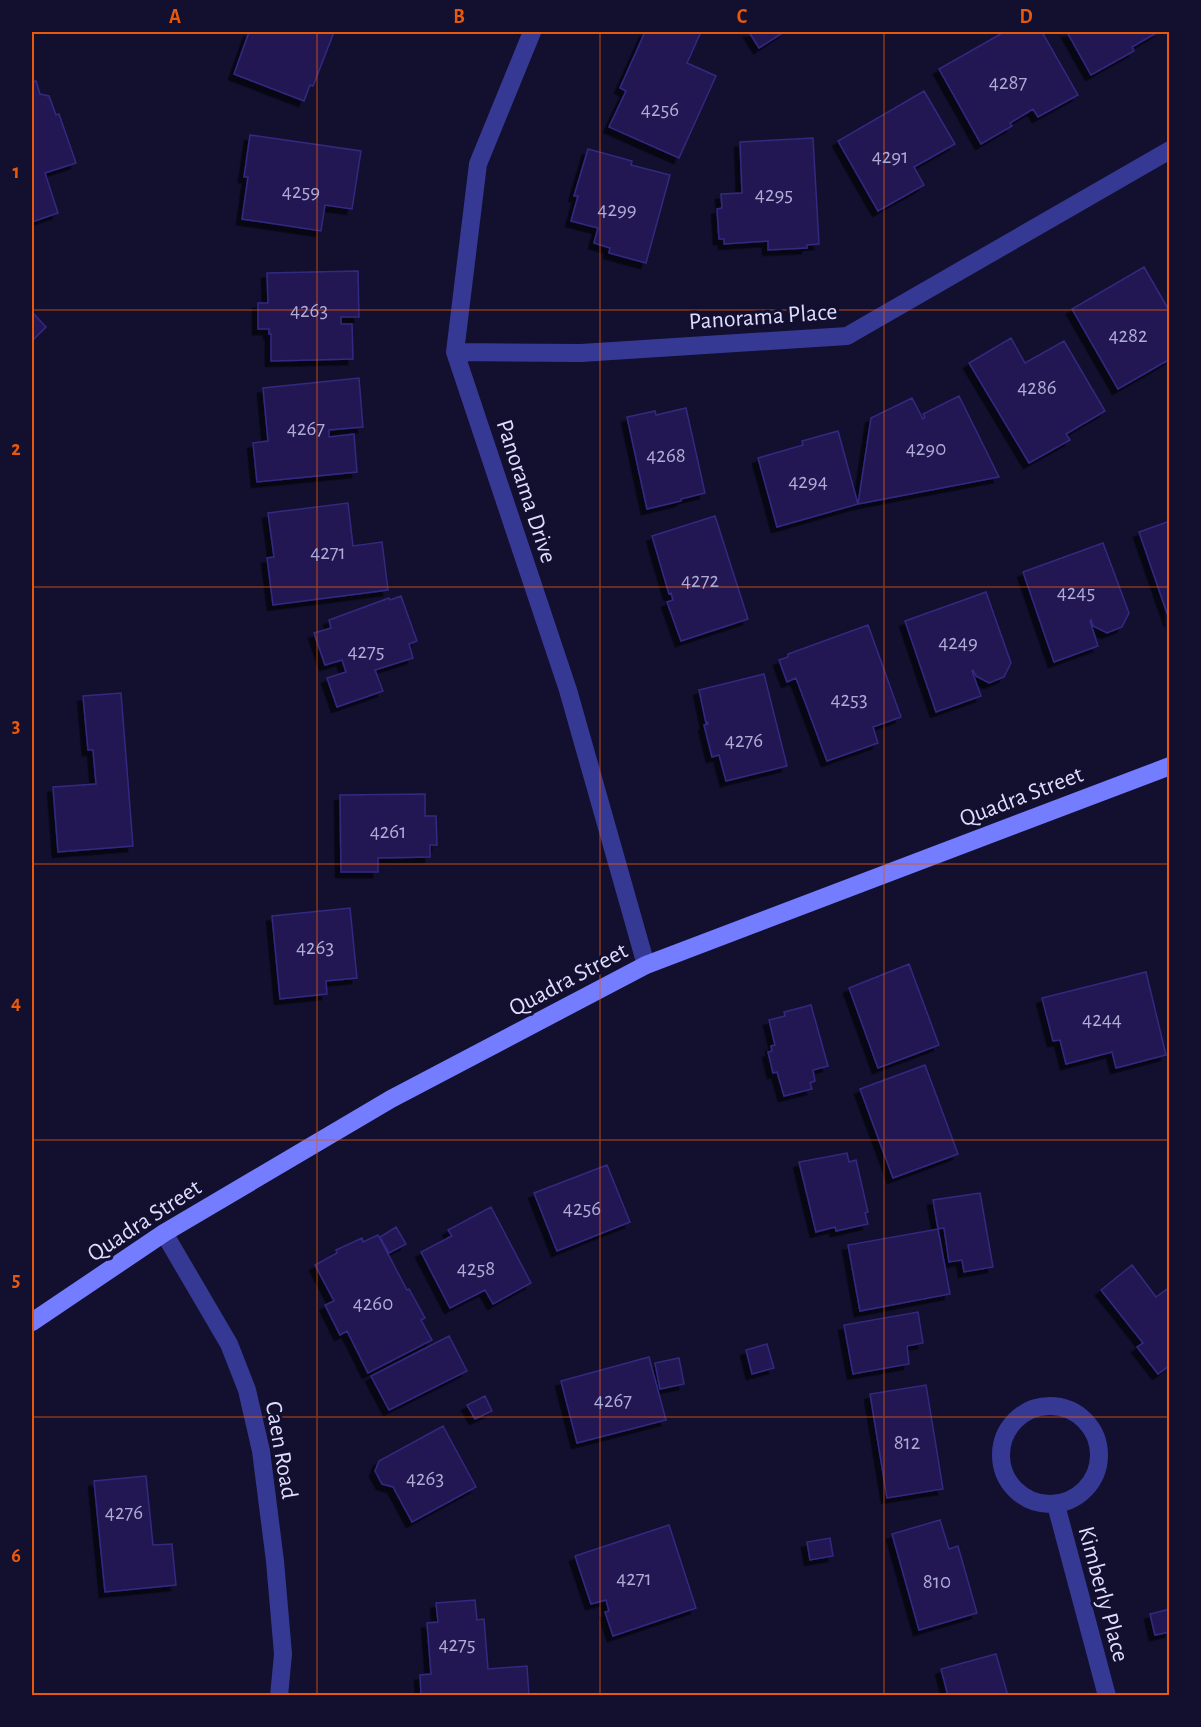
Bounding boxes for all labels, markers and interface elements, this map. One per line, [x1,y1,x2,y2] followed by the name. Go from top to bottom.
[169,7,181,27] text: A
[453,7,465,27] text: B
[737,7,748,27] text: C
[1019,7,1033,27] text: D
[989,72,1027,93] house number: 4287
[641,99,679,120] house number: 4256
[872,146,908,167] house number: 4291
[12,162,20,182] text: 1
[282,181,320,202] house number: 4259
[755,184,793,205] house number: 4295
[597,199,637,220] house number: 4299
[290,300,328,321] house number: 4263
[688,300,838,334] street label: Panorama Place
[1108,325,1148,346] house number: 4282
[1017,377,1057,398] house number: 4286
[492,417,561,566] street label: Panorama Drive
[287,418,325,439] house number: 4267
[906,438,946,459] house number: 4290
[11,439,21,459] text: 2
[646,445,686,466] house number: 4268
[788,471,828,492] house number: 4294
[310,542,346,563] house number: 4271
[681,570,719,591] house number: 4272
[1057,582,1095,603] house number: 4245
[938,632,978,653] house number: 4249
[347,641,385,662] house number: 4275
[830,689,868,710] house number: 4253
[12,716,20,736] text: 3
[725,730,763,751] house number: 4276
[956,762,1087,831] street label: Quadra Street
[370,821,406,842] house number: 4261
[296,937,334,958] house number: 4263
[505,939,632,1021] street label: Quadra Street
[11,993,21,1013] text: 4
[1082,1009,1122,1030] house number: 4244
[83,1175,206,1266] street label: Quadra Street
[563,1198,601,1219] house number: 4256
[457,1258,495,1279] house number: 4258
[12,1270,20,1290] text: 5
[353,1293,393,1314] house number: 4260
[594,1390,632,1411] house number: 4267
[261,1399,301,1501] street label: Caen Road
[894,1432,920,1453] house number: 812
[406,1468,444,1489] house number: 4263
[105,1502,143,1523] house number: 4276
[1073,1524,1133,1665] street label: Kimberly Place
[11,1546,21,1566] text: 6
[616,1568,652,1589] house number: 4271
[923,1571,951,1592] house number: 810
[438,1634,476,1655] house number: 4275

